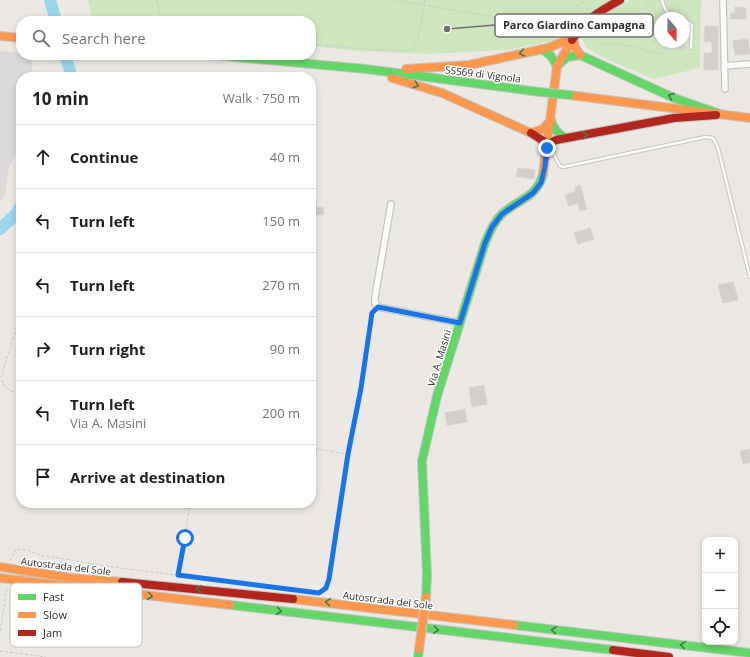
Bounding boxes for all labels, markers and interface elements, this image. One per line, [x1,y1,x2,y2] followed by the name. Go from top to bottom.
[654,12,690,48] north arrow
[495,14,653,37] callout: Parco Giardino Campagna
[16,16,316,60] search box
[503,17,645,32] text: Parco Giardino Campagna
[30,27,52,49] icon: search
[62,28,146,48] text: Search here
[519,48,525,56] one-way arrow
[444,62,522,86] street label: SS569 di Vignola
[413,80,420,89] one-way arrow
[32,87,89,110] text: 10 min
[223,89,300,107] text: Walk · 750 m
[667,93,674,101] one-way arrow
[582,131,588,139] one-way arrow
[538,139,556,157] route end
[32,146,54,168] icon: ahead
[70,147,138,167] text: Continue
[270,148,300,166] text: 40 m
[32,210,54,232] icon: left
[70,211,135,231] text: Turn left
[262,212,300,230] text: 150 m
[32,274,54,296] icon: left
[70,275,135,295] text: Turn left
[262,276,300,294] text: 270 m
[424,328,454,388] street label: Via A. Masini
[32,338,54,360] icon: right
[70,339,145,359] text: Turn right
[270,340,300,358] text: 90 m
[70,394,135,414] text: Turn left
[32,402,54,424] icon: left
[262,404,300,422] text: 200 m
[70,414,146,432] text: Via A. Masini
[32,466,54,488] icon: arrive
[70,467,225,487] text: Arrive at destination
[176,529,194,547] route start
[702,537,738,645] map controls
[702,537,738,573] button: +
[20,554,112,579] street label: Autostrada del Sole
[702,573,738,609] button: −
[10,583,142,647] legend
[196,585,202,594] one-way arrow
[342,588,434,613] street label: Autostrada del Sole
[43,589,64,604] text: Fast
[147,591,153,600] one-way arrow
[325,598,331,607] one-way arrow
[276,606,282,615] one-way arrow
[43,607,67,622] text: Slow
[702,609,738,645] button: locate
[42,625,62,640] text: Jam
[433,625,439,634] one-way arrow
[551,625,557,634] one-way arrow
[680,641,687,650] one-way arrow

